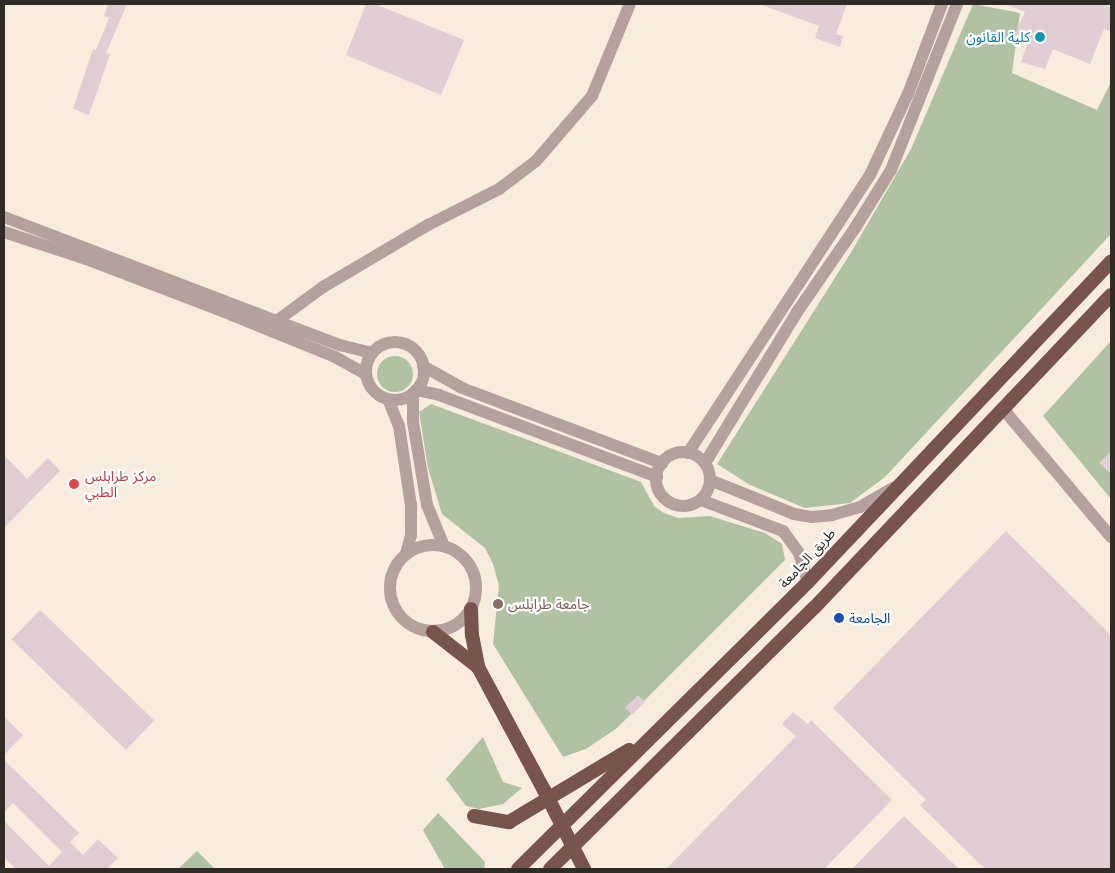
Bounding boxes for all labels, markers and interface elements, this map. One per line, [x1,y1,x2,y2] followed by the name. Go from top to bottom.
[966,29,1030,45] place label: كلية القانون
[1034,31,1046,43] marker: كلية القانون
[85,468,156,501] place label: مركز طرابلس الطبي
[67,477,81,491] marker: مركز طرابلس الطبي
[775,525,839,591] street label: طريق الجامعة
[508,596,589,612] place label: جامعة طرابلس
[492,598,504,610] marker: جامعة طرابلس
[849,610,890,626] place label: الجامعة
[833,612,845,624] marker: الجامعة

